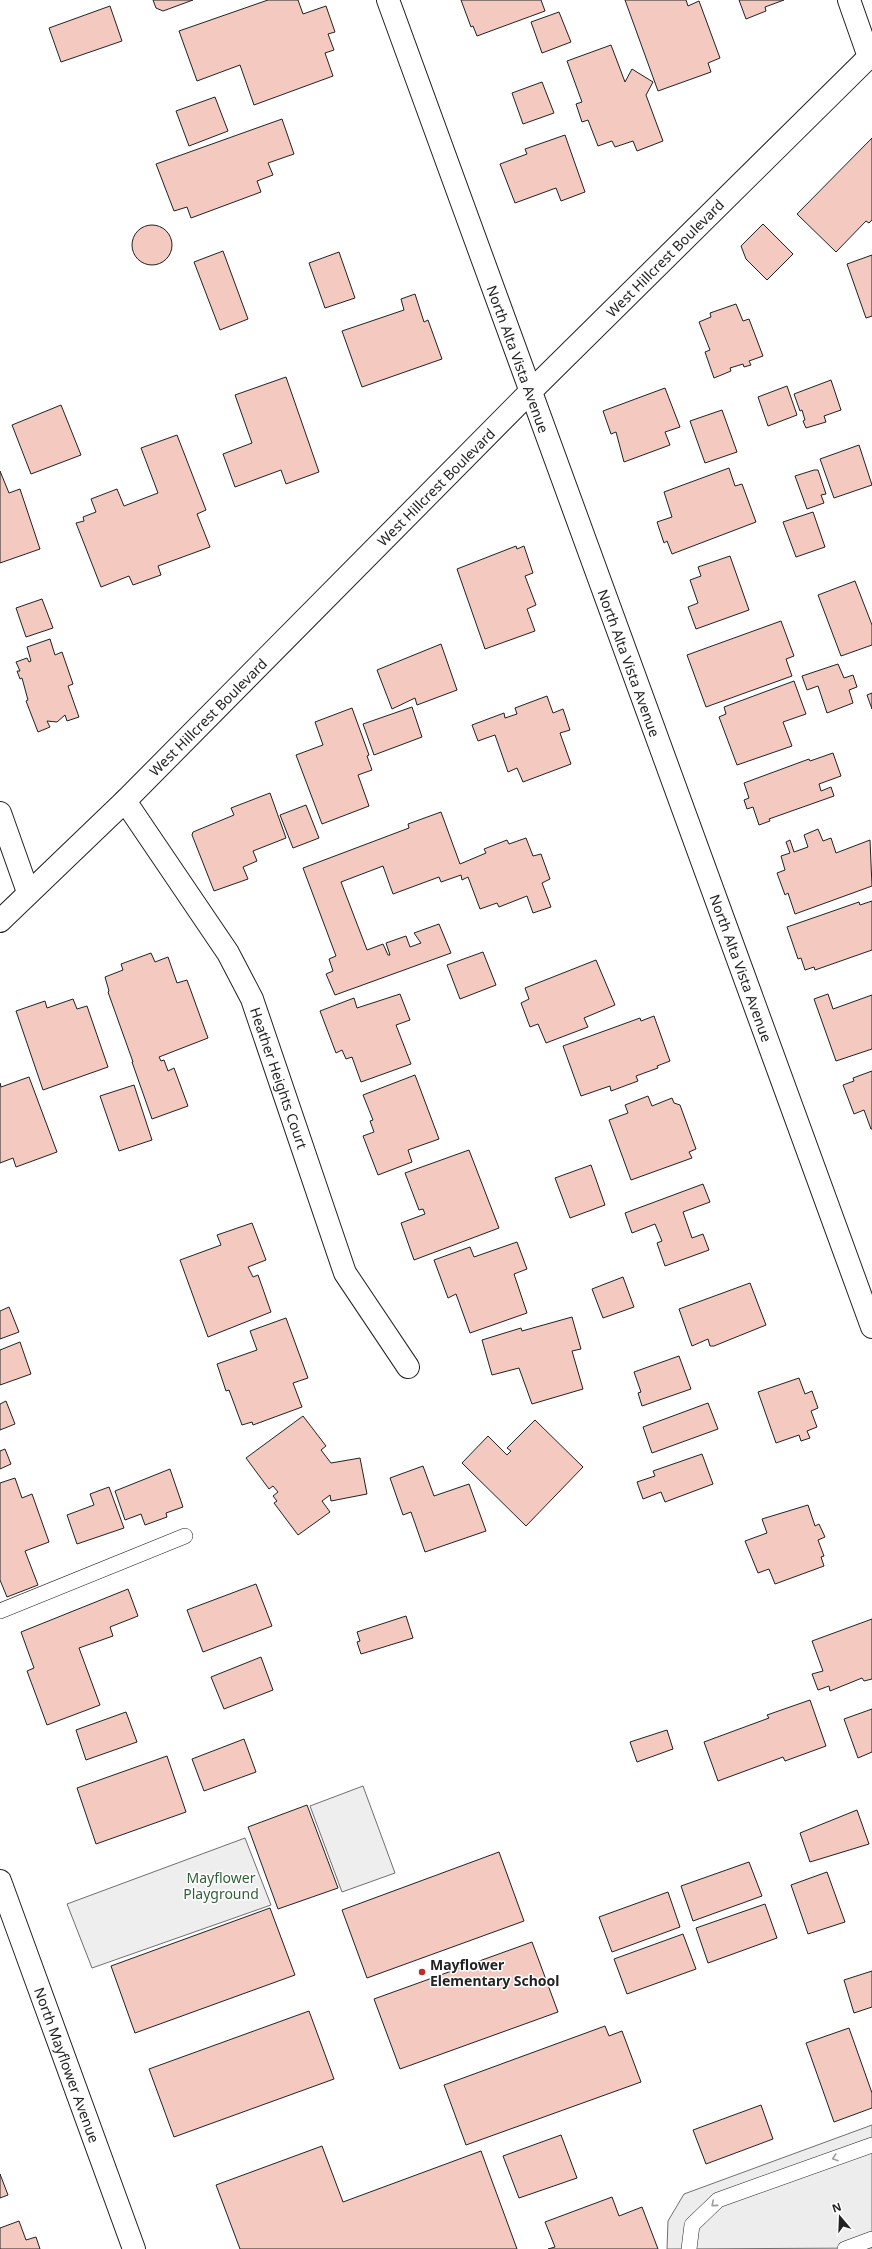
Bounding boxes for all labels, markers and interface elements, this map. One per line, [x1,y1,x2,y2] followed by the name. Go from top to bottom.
[602,195,728,321] street label: West Hillcrest Boulevard
[482,283,554,436] street label: North Alta Vista Avenue
[373,424,499,550] street label: West Hillcrest Boulevard
[593,587,665,740] street label: North Alta Vista Avenue
[145,654,271,780] street label: West Hillcrest Boulevard
[705,892,777,1045] street label: North Alta Vista Avenue
[246,1005,312,1151] street label: Heather Heights Court
[183,1868,259,1903] park label: Mayflower Playground
[430,1955,560,1990] place label: Mayflower Elementary School
[417,1967,427,1977] marker: Mayflower Elementary School
[30,1985,104,2145] street label: North Mayflower Avenue
[832,2153,839,2162] one-way arrow
[820,2197,860,2237] north arrow
[830,2199,843,2216] text: N
[712,2200,719,2207] one-way arrow

